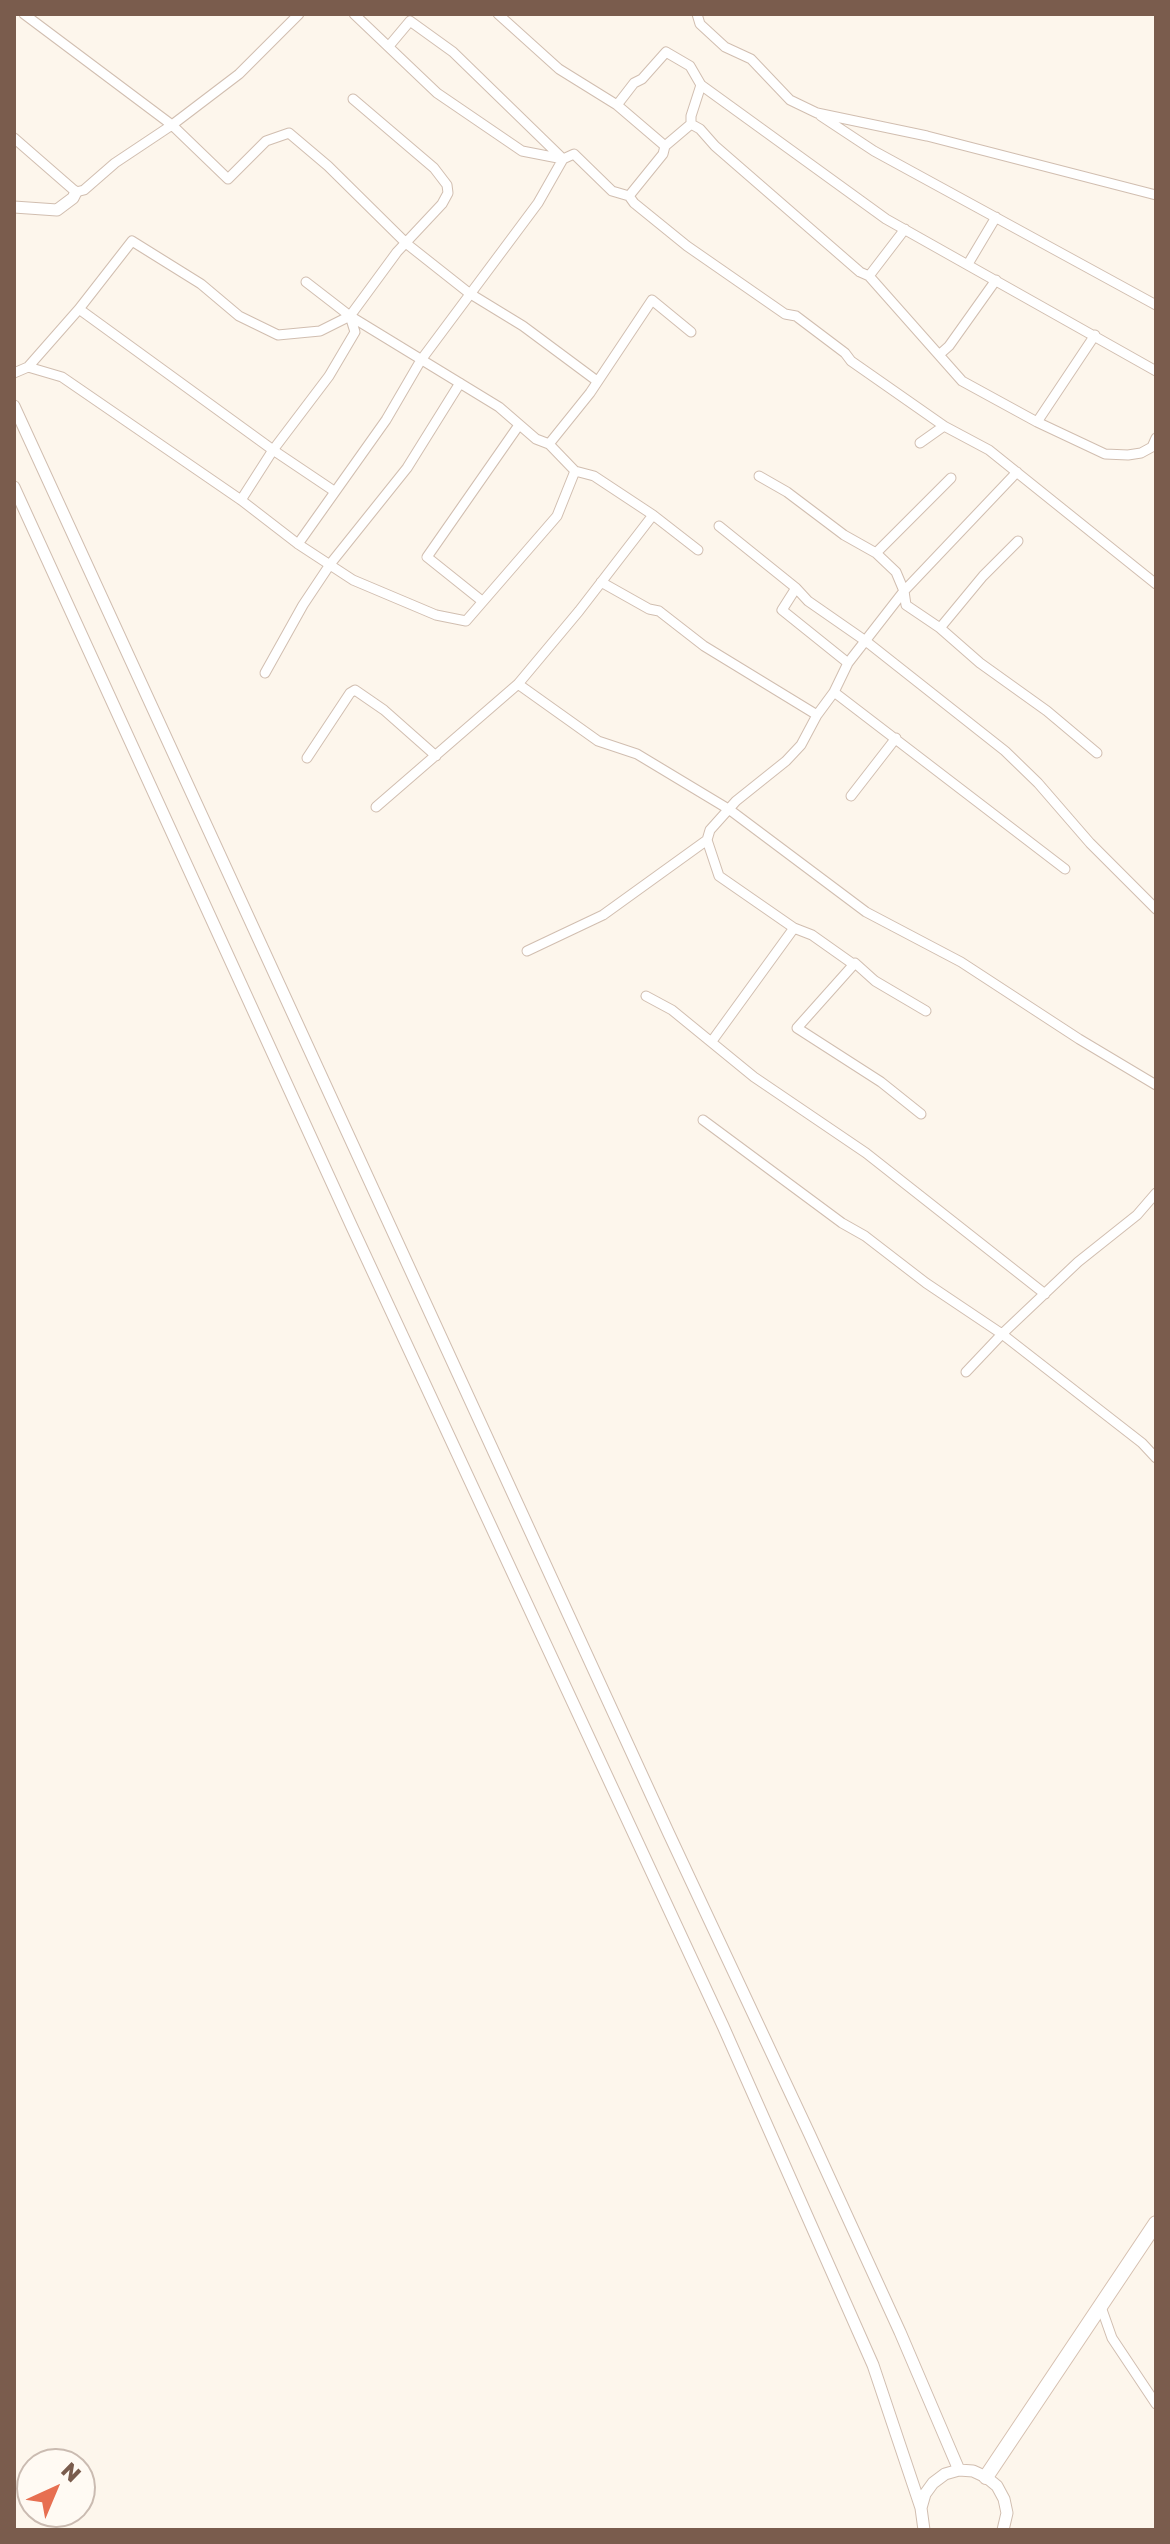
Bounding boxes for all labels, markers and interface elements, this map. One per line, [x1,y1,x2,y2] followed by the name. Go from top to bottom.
[16,2448,96,2528] north arrow
[56,2456,87,2487] text: N

